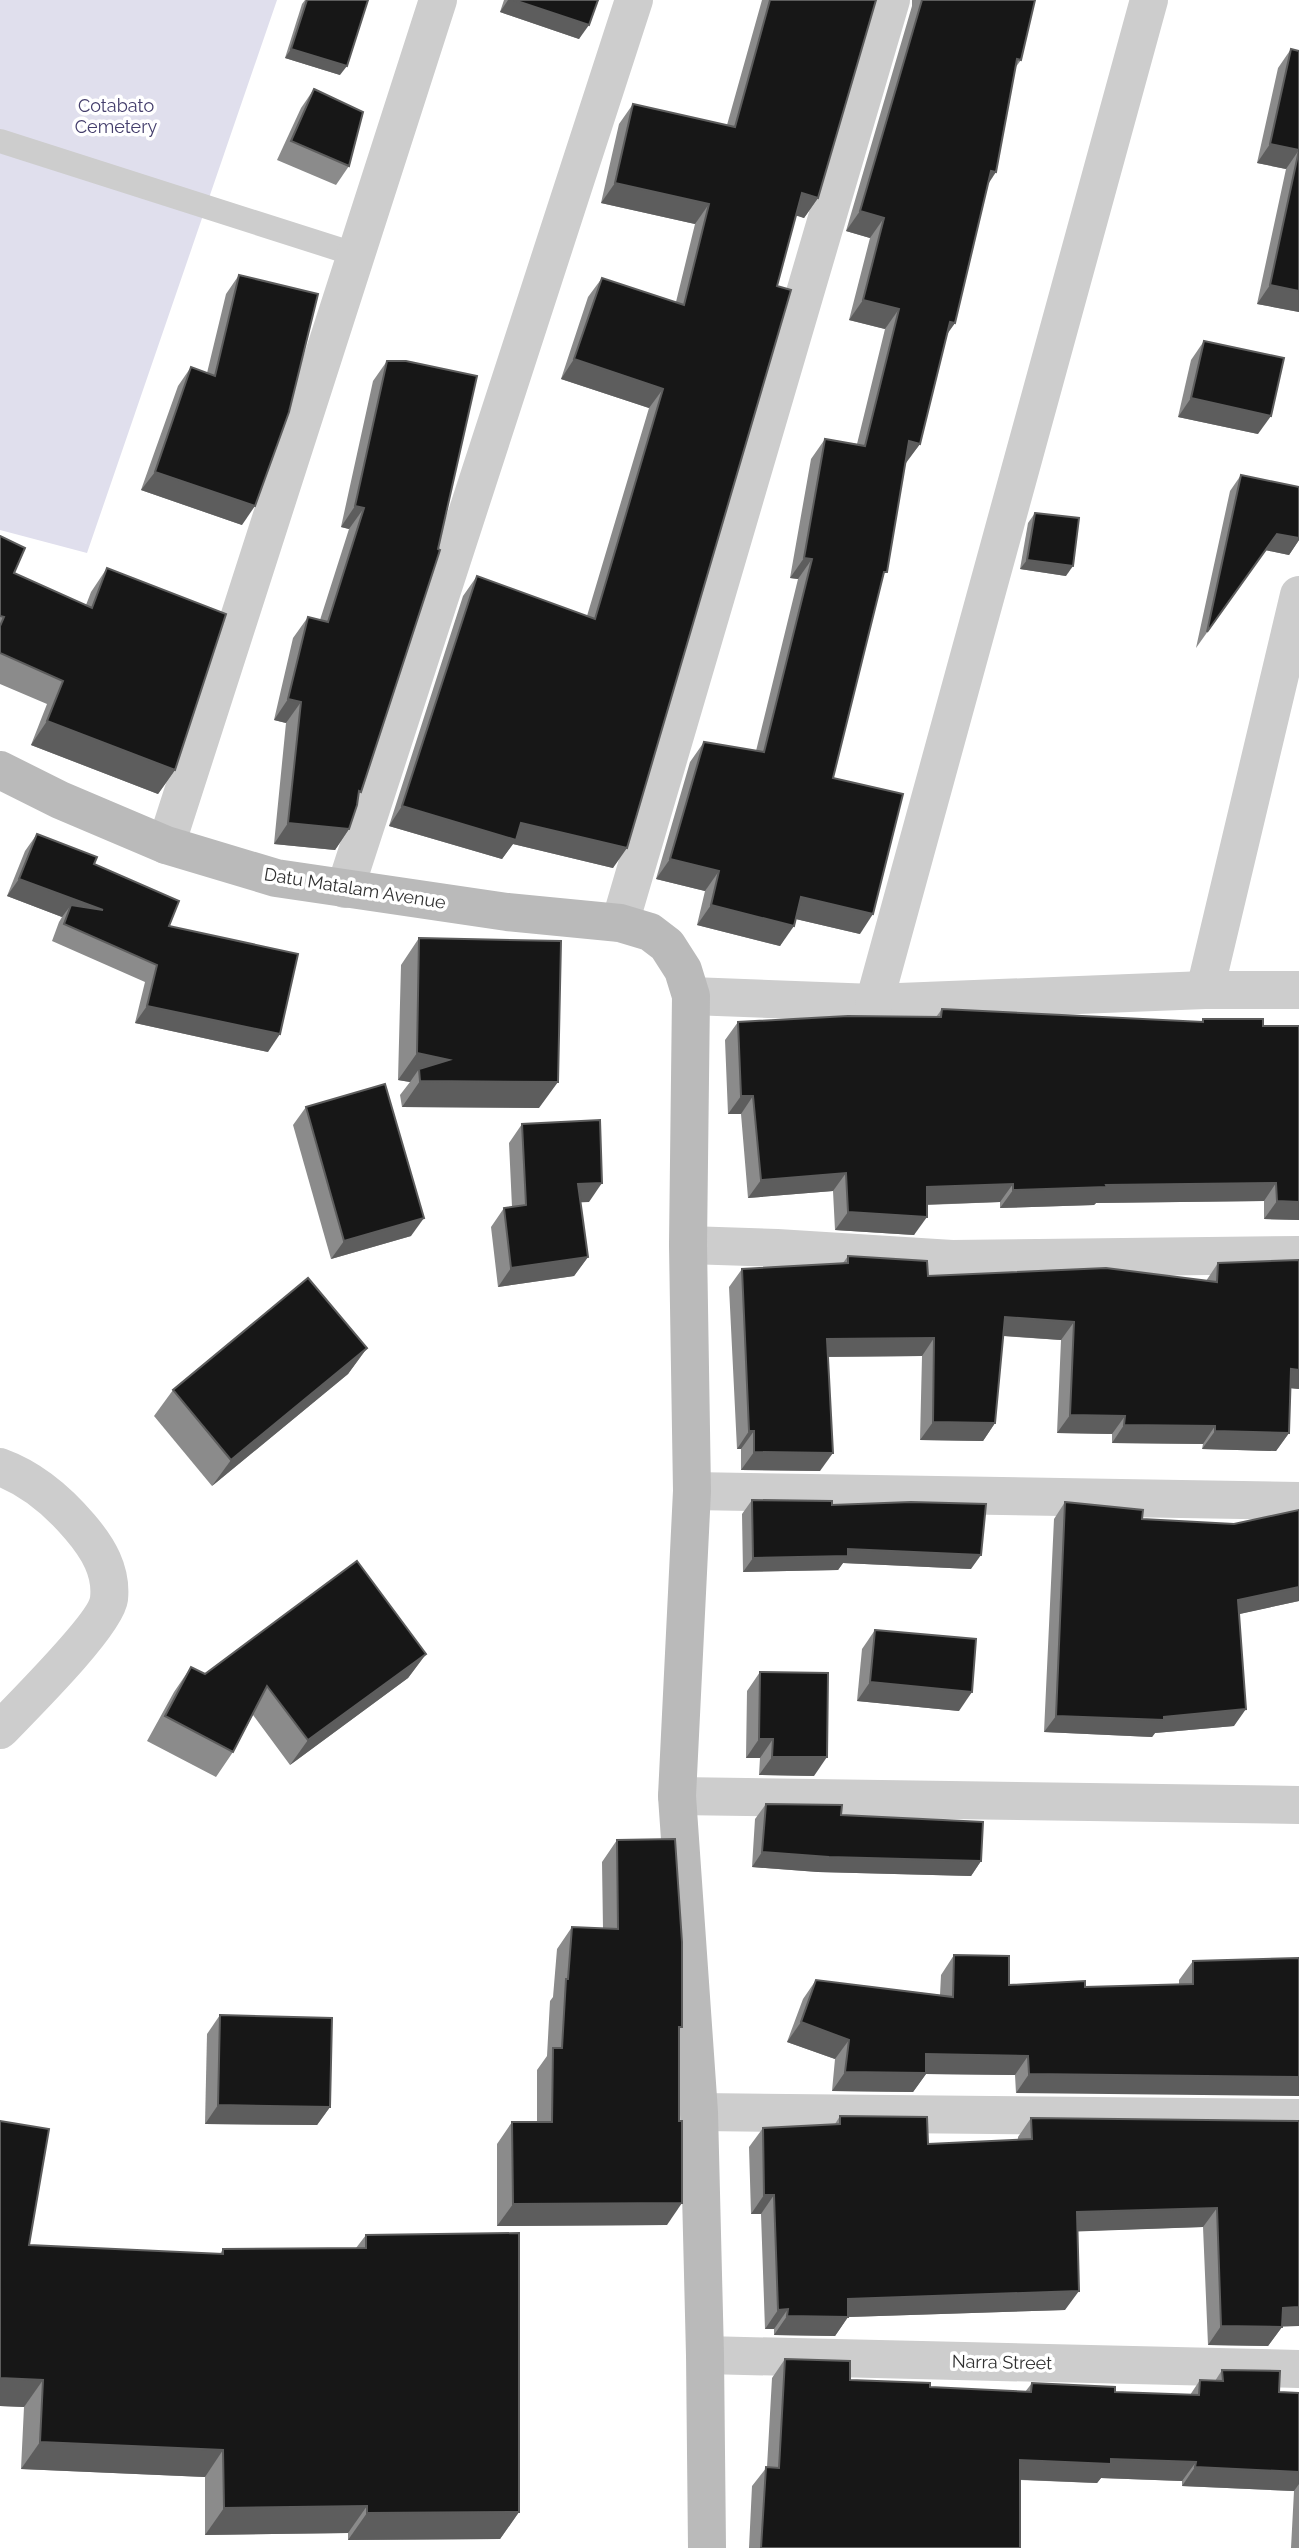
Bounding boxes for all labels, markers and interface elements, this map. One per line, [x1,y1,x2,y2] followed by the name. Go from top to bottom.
[75,95,157,137] park label: Cotabato Cemetery
[263,863,448,913] street label: Datu Matalam Avenue
[952,2351,1052,2373] street label: Narra Street

